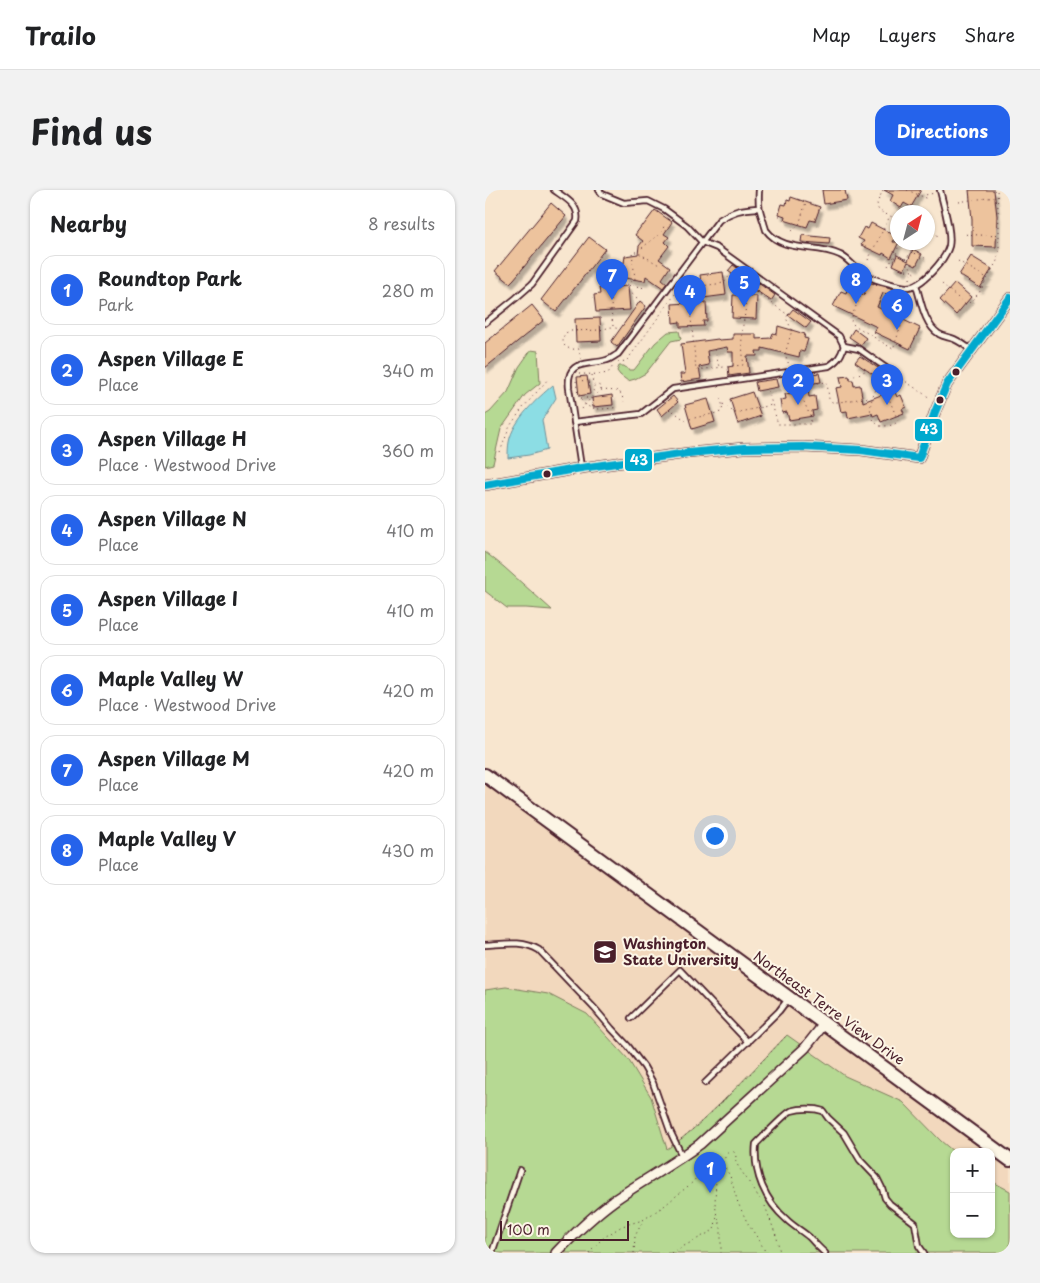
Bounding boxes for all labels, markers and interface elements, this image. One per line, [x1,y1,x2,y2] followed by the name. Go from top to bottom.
[25,17,96,53] text: Trailo
[812,21,851,48] text: Map
[879,21,936,48] text: Layers
[964,21,1015,48] text: Share
[30,104,152,157] text: Find us
[875,105,1010,156] button: Directions
[890,205,935,250] north arrow
[50,207,127,239] text: Nearby
[368,211,435,235] text: 8 results
[596,259,628,300] pin: 7
[840,263,872,304] pin: 8
[98,264,242,292] text: Roundtop Park
[728,266,760,307] pin: 5
[674,275,706,316] pin: 4
[63,278,71,302] text: 1
[382,278,434,302] text: 280 m
[881,289,913,330] pin: 6
[98,292,134,316] text: Park
[98,344,244,372] text: Aspen Village E
[61,358,73,382] text: 2
[382,358,434,382] text: 340 m
[782,364,814,405] pin: 2
[871,364,903,405] pin: 3
[951,367,961,377] unlabelled marker
[98,372,139,396] text: Place
[935,395,945,405] unlabelled marker
[914,418,943,442] line badge: 43
[920,418,938,439] text: 43
[98,424,247,452] text: Aspen Village H
[62,438,72,462] text: 3
[382,438,434,462] text: 360 m
[624,448,653,472] line badge: 43
[630,449,648,470] text: 43
[98,452,276,476] text: Place · Westwood Drive
[542,469,552,479] unlabelled marker
[98,504,247,532] text: Aspen Village N
[62,518,72,542] text: 4
[386,518,434,542] text: 410 m
[98,532,139,556] text: Place
[98,584,238,612] text: Aspen Village I
[62,598,72,622] text: 5
[386,598,434,622] text: 410 m
[98,612,139,636] text: Place
[98,664,243,692] text: Maple Valley W
[61,678,73,702] text: 6
[383,678,434,702] text: 420 m
[98,692,276,716] text: Place · Westwood Drive
[98,744,250,772] text: Aspen Village M
[62,758,72,782] text: 7
[383,758,434,782] text: 420 m
[98,772,139,796] text: Place
[702,823,728,849] your location
[98,824,236,852] text: Maple Valley V
[62,838,72,862] text: 8
[382,838,434,862] text: 430 m
[98,852,139,876] text: Place
[623,933,739,970] place label: Washington State University
[592,939,618,965] school or university icon: Washington State University
[749,945,909,1070] street label: Northeast Terre View Drive
[950,1148,995,1238] map controls
[950,1148,995,1193] button: +
[694,1152,726,1193] pin: 1
[950,1193,995,1238] button: −
[500,1218,629,1241] scale bar
[507,1219,550,1240] text: 100 m

